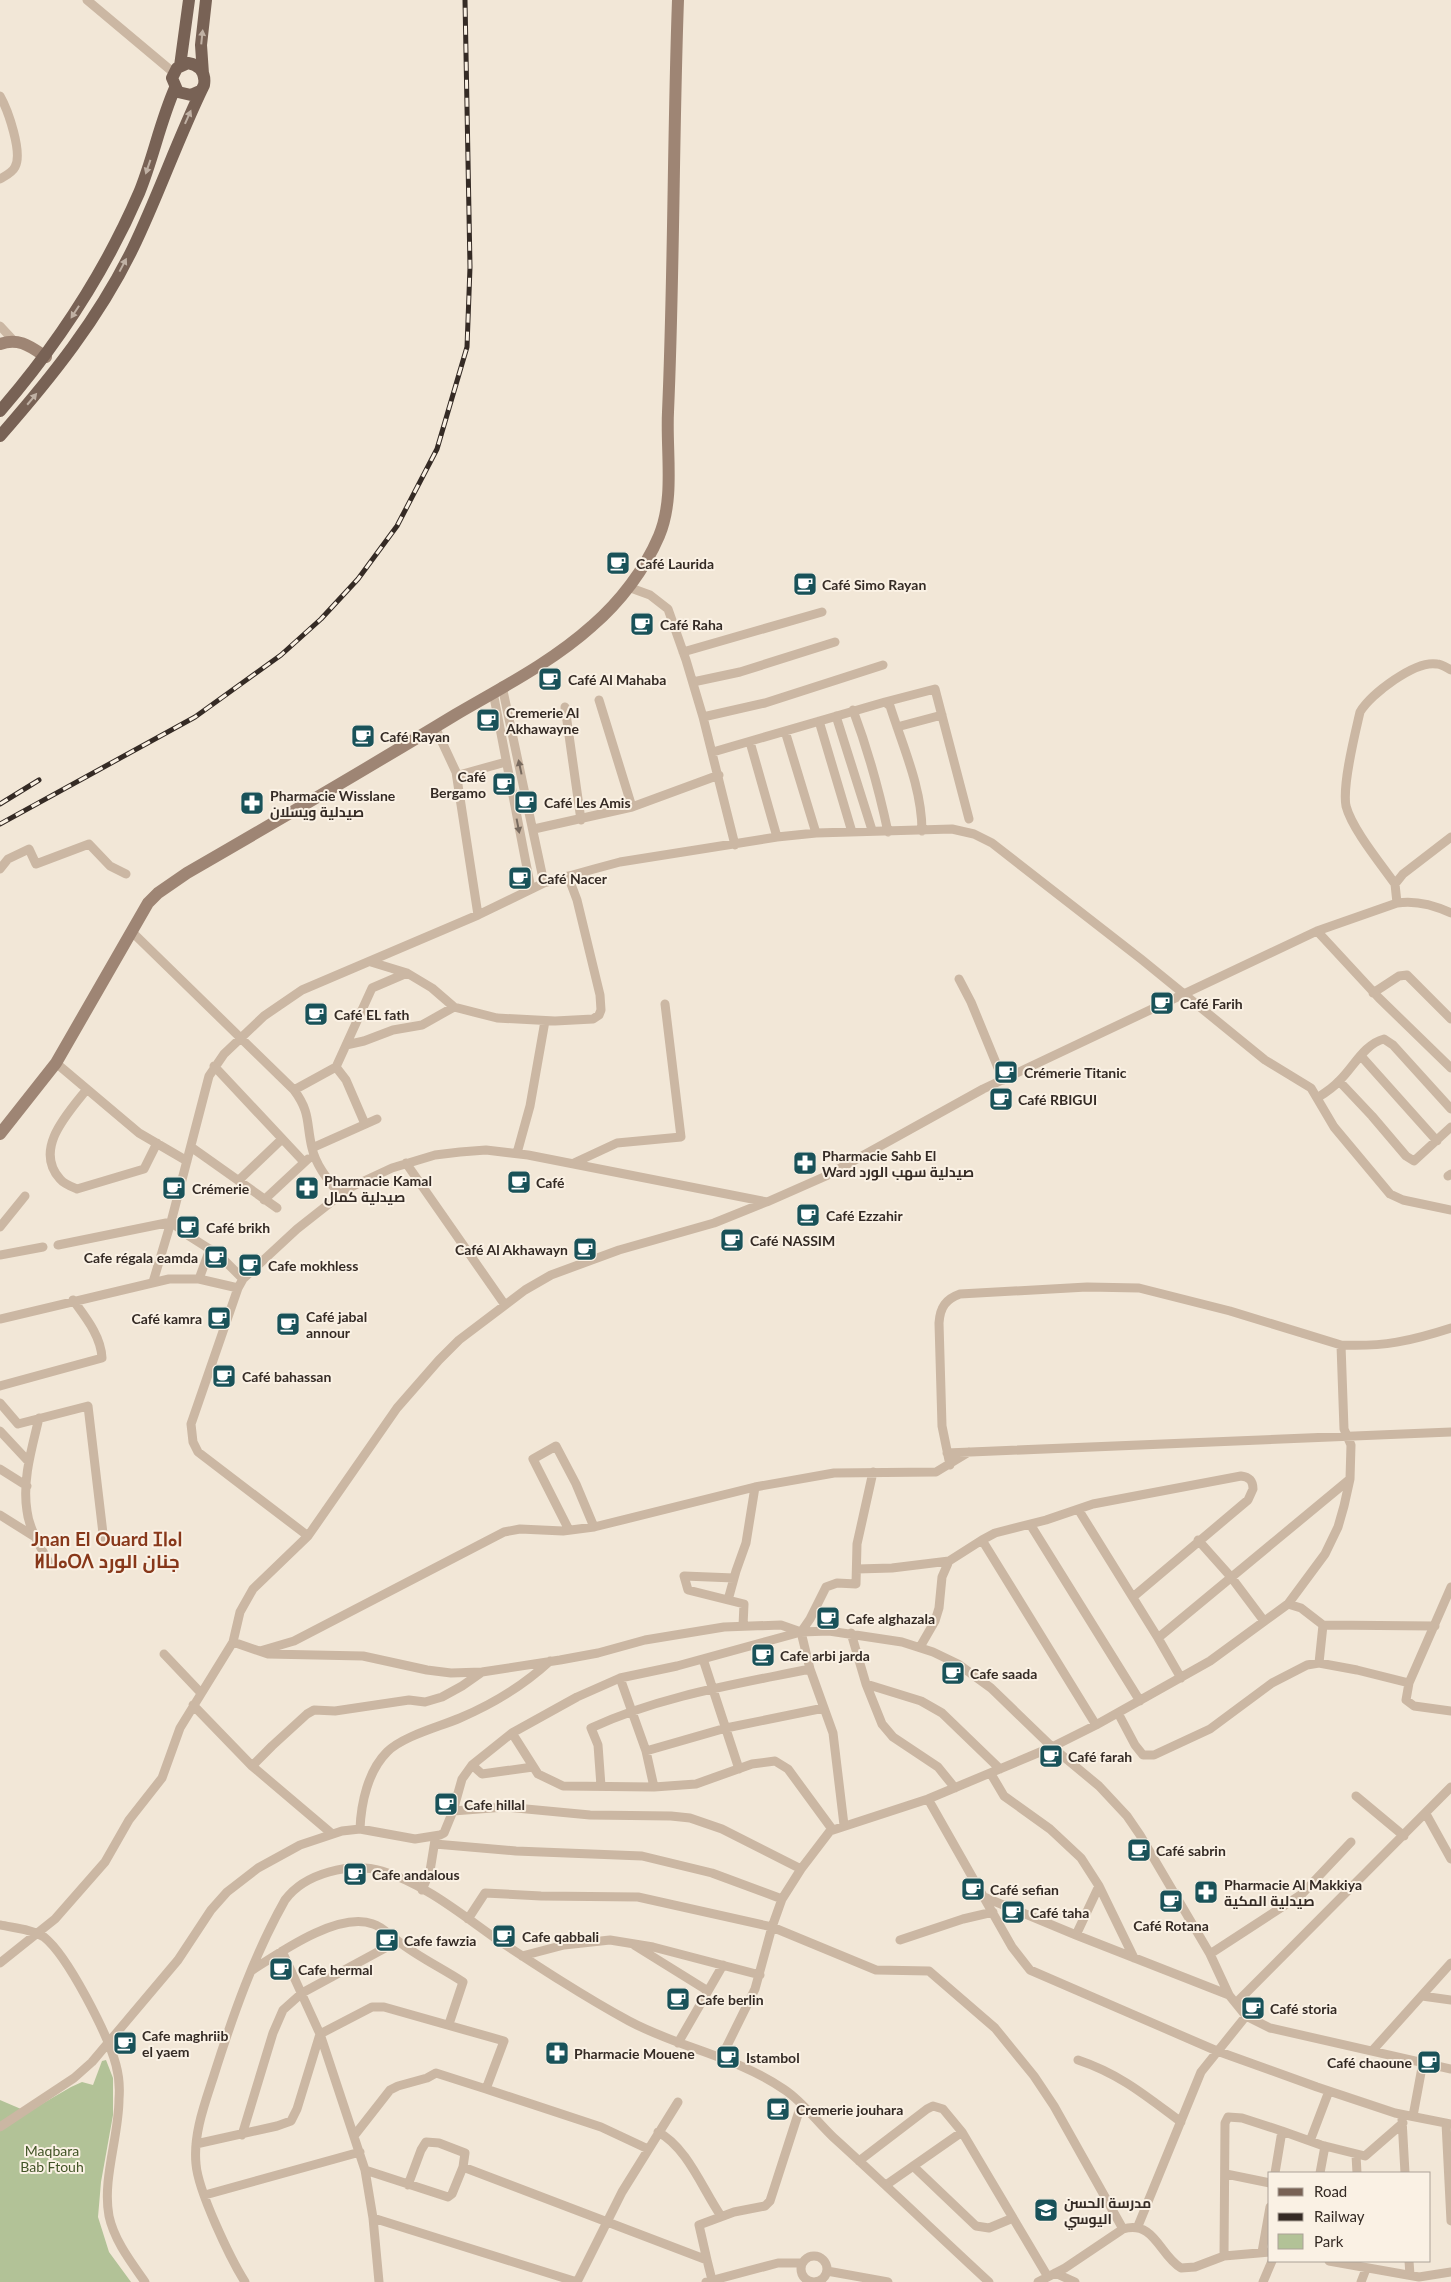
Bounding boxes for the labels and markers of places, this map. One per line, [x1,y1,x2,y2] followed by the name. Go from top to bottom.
[605,550,631,576] cafe icon: Café Laurida
[636,555,714,572] place label: Café Laurida
[792,571,818,597] cafe icon: Café Simo Rayan
[822,576,926,593] place label: Café Simo Rayan
[629,611,655,637] cafe icon: Café Raha
[660,616,723,633] place label: Café Raha
[537,666,563,692] cafe icon: Café Al Mahaba
[568,671,666,688] place label: Café Al Mahaba
[505,704,579,737] place label: Cremerie Al Akhawayne
[475,707,501,733] cafe icon: Cremerie Al Akhawayne
[350,723,376,749] cafe icon: Café Rayan
[380,728,450,745] place label: Café Rayan
[430,768,487,801] place label: Café Bergamo
[491,771,517,797] cafe icon: Café Bergamo
[270,787,396,821] place label: Pharmacie Wisslane صيدلية ويسلان
[513,789,539,815] cafe icon: Café Les Amis
[239,790,265,816] pharmacy icon: Pharmacie Wisslane صيدلية ويسلان
[544,794,631,811] place label: Café Les Amis
[507,865,533,891] cafe icon: Café Nacer
[538,870,608,887] place label: Café Nacer
[1149,990,1175,1016] cafe icon: Café Farih
[1180,995,1243,1012] place label: Café Farih
[303,1001,329,1027] cafe icon: Café EL fath
[334,1006,409,1023] place label: Café EL fath
[993,1059,1019,1085] cafe icon: Crémerie Titanic
[1024,1064,1127,1081] place label: Crémerie Titanic
[988,1086,1014,1112] cafe icon: Café RBIGUI
[1018,1091,1097,1108] place label: Café RBIGUI
[822,1147,974,1181] place label: Pharmacie Sahb El Ward صيدلية سهب الورد
[792,1150,818,1176] pharmacy icon: Pharmacie Sahb El Ward صيدلية سهب الورد
[506,1169,532,1195] cafe icon: Café
[324,1172,432,1206] place label: Pharmacie Kamal صيدلية كمال
[536,1174,565,1191] place label: Café
[161,1175,187,1201] cafe icon: Crémerie
[294,1175,320,1201] pharmacy icon: Pharmacie Kamal صيدلية كمال
[192,1180,250,1197] place label: Crémerie
[795,1202,821,1228] cafe icon: Café Ezzahir
[826,1207,903,1224] place label: Café Ezzahir
[175,1214,201,1240] cafe icon: Café brikh
[206,1219,270,1236] place label: Café brikh
[719,1227,745,1253] cafe icon: Café NASSIM
[750,1232,835,1249] place label: Café NASSIM
[572,1236,598,1262] cafe icon: Café Al Akhawayn
[455,1241,568,1258] place label: Café Al Akhawayn
[203,1244,229,1270] cafe icon: Cafe régala eamda
[84,1249,198,1266] place label: Cafe régala eamda
[237,1252,263,1278] cafe icon: Cafe mokhless
[268,1257,358,1274] place label: Cafe mokhless
[206,1305,232,1331] cafe icon: Café kamra
[306,1308,367,1341] place label: Café jabal annour
[132,1310,202,1327] place label: Café kamra
[275,1311,301,1337] cafe icon: Café jabal annour
[211,1363,237,1389] cafe icon: Café bahassan
[242,1368,331,1385] place label: Café bahassan
[815,1605,841,1631] cafe icon: Cafe alghazala
[846,1610,935,1627] place label: Cafe alghazala
[750,1642,776,1668] cafe icon: Cafe arbi jarda
[780,1647,870,1664] place label: Cafe arbi jarda
[940,1660,966,1686] cafe icon: Cafe saada
[970,1665,1037,1682] place label: Cafe saada
[1038,1743,1064,1769] cafe icon: Café farah
[1068,1748,1132,1765] place label: Café farah
[433,1791,459,1817] cafe icon: Cafe hillal
[464,1796,525,1813] place label: Cafe hillal
[1126,1837,1152,1863] cafe icon: Café sabrin
[1156,1842,1226,1859] place label: Café sabrin
[342,1861,368,1887] cafe icon: Cafe andalous
[372,1866,460,1883] place label: Cafe andalous
[960,1876,986,1902] cafe icon: Café sefian
[1224,1876,1362,1909] place label: Pharmacie Al Makkiya صيدلية المكية
[1193,1879,1219,1905] pharmacy icon: Pharmacie Al Makkiya صيدلية المكية
[990,1881,1059,1898] place label: Café sefian
[1158,1888,1184,1914] cafe icon: Café Rotana
[1000,1899,1026,1925] cafe icon: Café taha
[1030,1904,1089,1921] place label: Café taha
[1133,1917,1209,1934] place label: Café Rotana
[491,1923,517,1949] cafe icon: Cafe qabbali
[374,1927,400,1953] cafe icon: Cafe fawzia
[522,1928,599,1945] place label: Cafe qabbali
[404,1932,476,1949] place label: Cafe fawzia
[268,1956,294,1982] cafe icon: Cafe hermal
[298,1961,373,1978] place label: Cafe hermal
[665,1986,691,2012] cafe icon: Cafe berlin
[696,1991,764,2008] place label: Cafe berlin
[1240,1995,1266,2021] cafe icon: Café storia
[1270,2000,1337,2017] place label: Café storia
[142,2027,228,2060] place label: Cafe maghriib el yaem
[112,2030,138,2056] cafe icon: Cafe maghriib el yaem
[544,2040,570,2066] pharmacy icon: Pharmacie Mouene
[715,2044,741,2070] cafe icon: Istambol
[574,2045,695,2062] place label: Pharmacie Mouene
[746,2049,800,2066] place label: Istambol
[1416,2049,1442,2075] cafe icon: Café chaoune
[1327,2054,1413,2071] place label: Café chaoune
[765,2096,791,2122] cafe icon: Cremerie jouhara
[796,2101,903,2118] place label: Cremerie jouhara
[1064,2194,1151,2230] place label: مدرسة الحسن اليوسي
[1033,2197,1059,2223] school or university icon: مدرسة الحسن اليوسي

